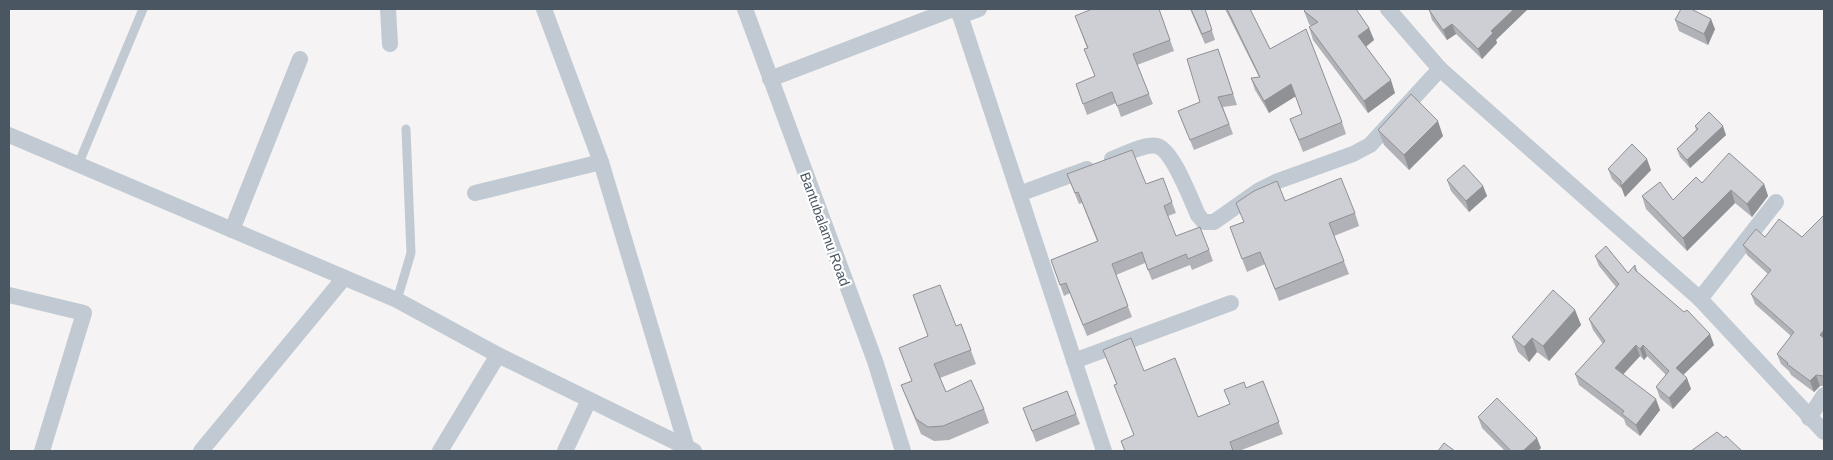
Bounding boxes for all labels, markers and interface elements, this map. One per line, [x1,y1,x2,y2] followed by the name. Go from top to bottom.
[797,170,853,288] street label: Bantubalamu Road

